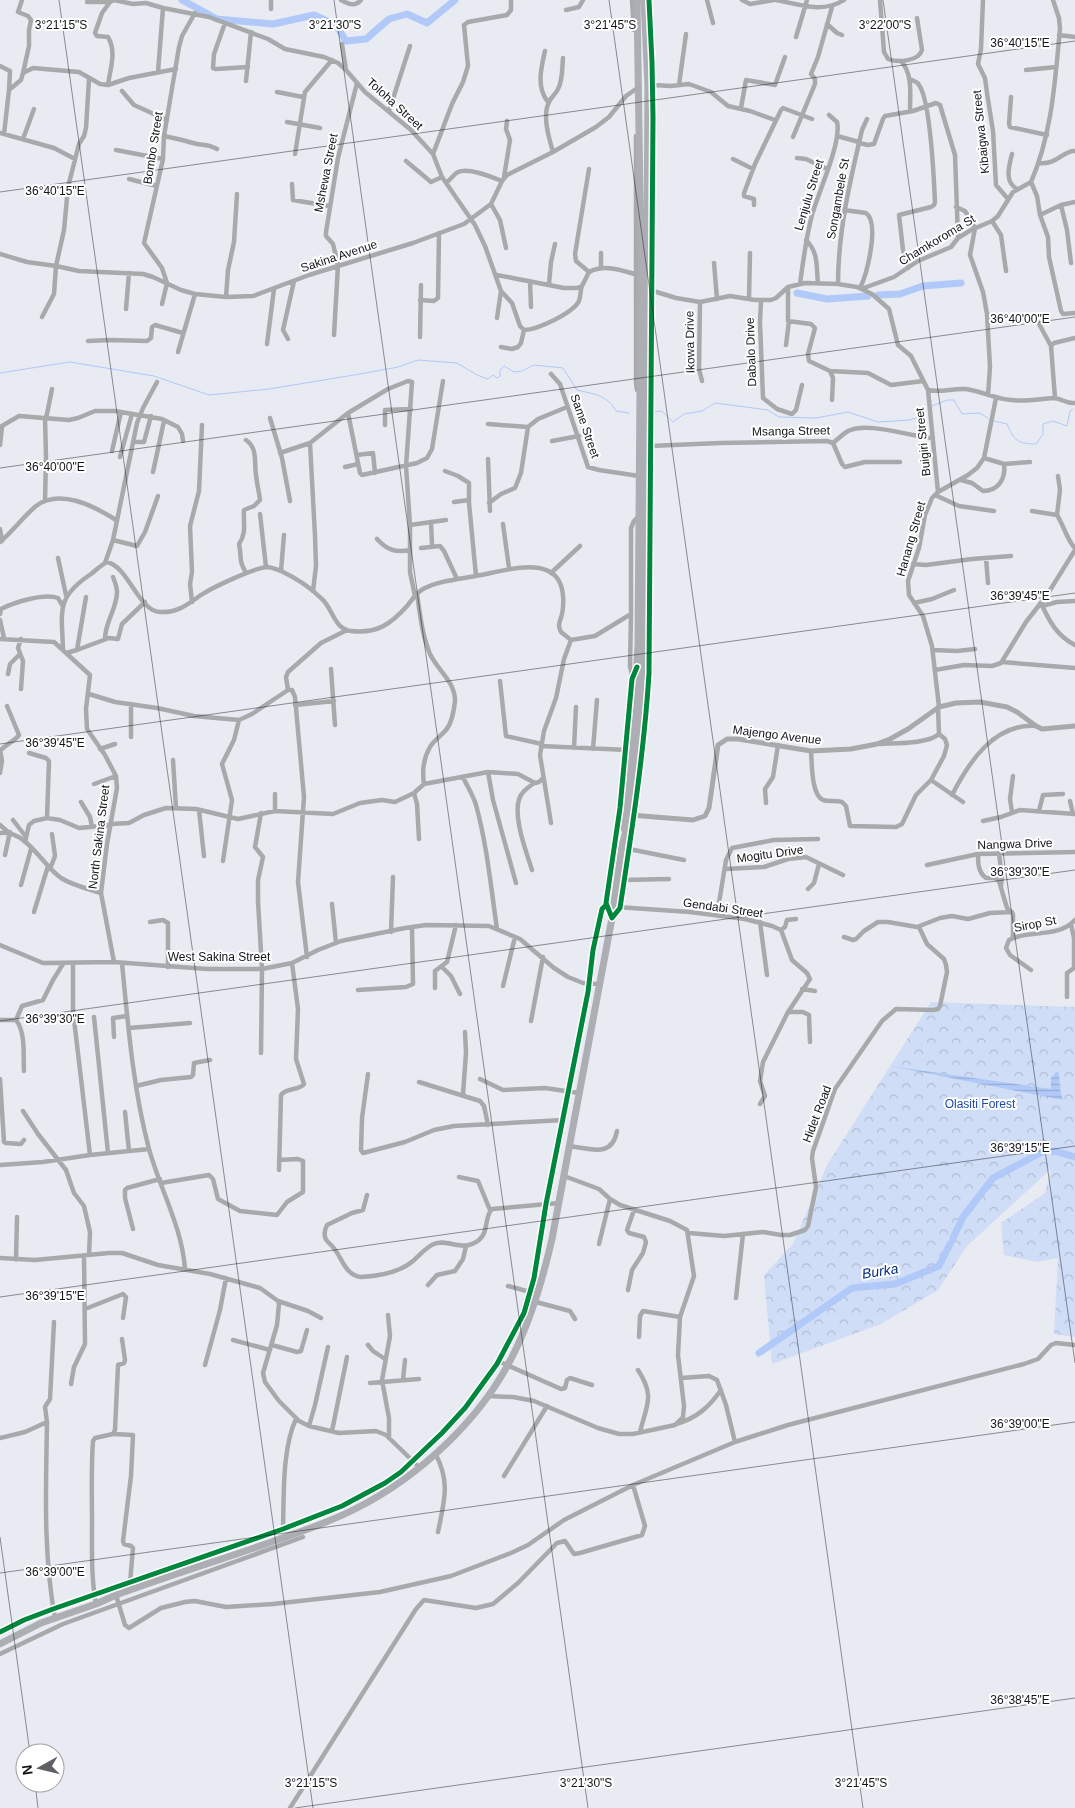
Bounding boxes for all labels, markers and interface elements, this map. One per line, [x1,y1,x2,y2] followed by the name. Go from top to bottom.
[35,18,87,32] text: 3°21'15"S
[309,18,361,32] text: 3°21'30"S
[584,18,636,32] text: 3°21'45"S
[859,18,911,32] text: 3°22'00"S
[990,36,1050,50] text: 36°40'15"E
[364,75,426,133] street label: Toloha Street
[970,89,992,175] street label: Kibaigwa Street
[140,110,166,185] street label: Bombo Street
[311,132,341,214] street label: Mshewa Street
[791,157,827,232] street label: Lenjulu Street
[824,157,852,241] street label: Songambele St
[25,184,85,198] text: 36°40'15"E
[896,211,978,268] street label: Chamkoroma St
[299,237,379,275] street label: Sakina Avenue
[682,310,698,373] street label: Ikowa Drive
[990,312,1050,326] text: 36°40'00"E
[743,317,759,387] street label: Dabalo Drive
[568,392,603,460] street label: Same Street
[912,406,934,477] street label: Buigiri Street
[752,423,831,439] street label: Msanga Street
[25,460,85,474] text: 36°40'00"E
[894,499,929,578] street label: Hanang Street
[990,589,1050,603] text: 36°39'45"E
[732,723,822,747] street label: Majengo Avenue
[25,736,85,750] text: 36°39'45"E
[86,784,112,890] street label: North Sakina Street
[977,836,1053,852] street label: Nangwa Drive
[736,842,805,866] street label: Mogitu Drive
[990,865,1050,879] text: 36°39'30"E
[682,895,765,921] street label: Gendabi Street
[1013,913,1058,935] street label: Sirop St
[168,950,271,964] street label: West Sakina Street
[25,1012,85,1026] text: 36°39'30"E
[800,1083,834,1145] street label: Hidet Road
[945,1097,1016,1111] park label: Olasiti Forest
[990,1141,1050,1155] text: 36°39'15"E
[861,1260,900,1282] water label: Burka
[25,1289,85,1303] text: 36°39'15"E
[990,1417,1050,1431] text: 36°39'00"E
[25,1565,85,1579] text: 36°39'00"E
[990,1693,1050,1707] text: 36°38'45"E
[15,1743,65,1793] north arrow
[18,1764,36,1776] text: N
[285,1776,337,1790] text: 3°21'15"S
[560,1776,612,1790] text: 3°21'30"S
[835,1776,887,1790] text: 3°21'45"S

